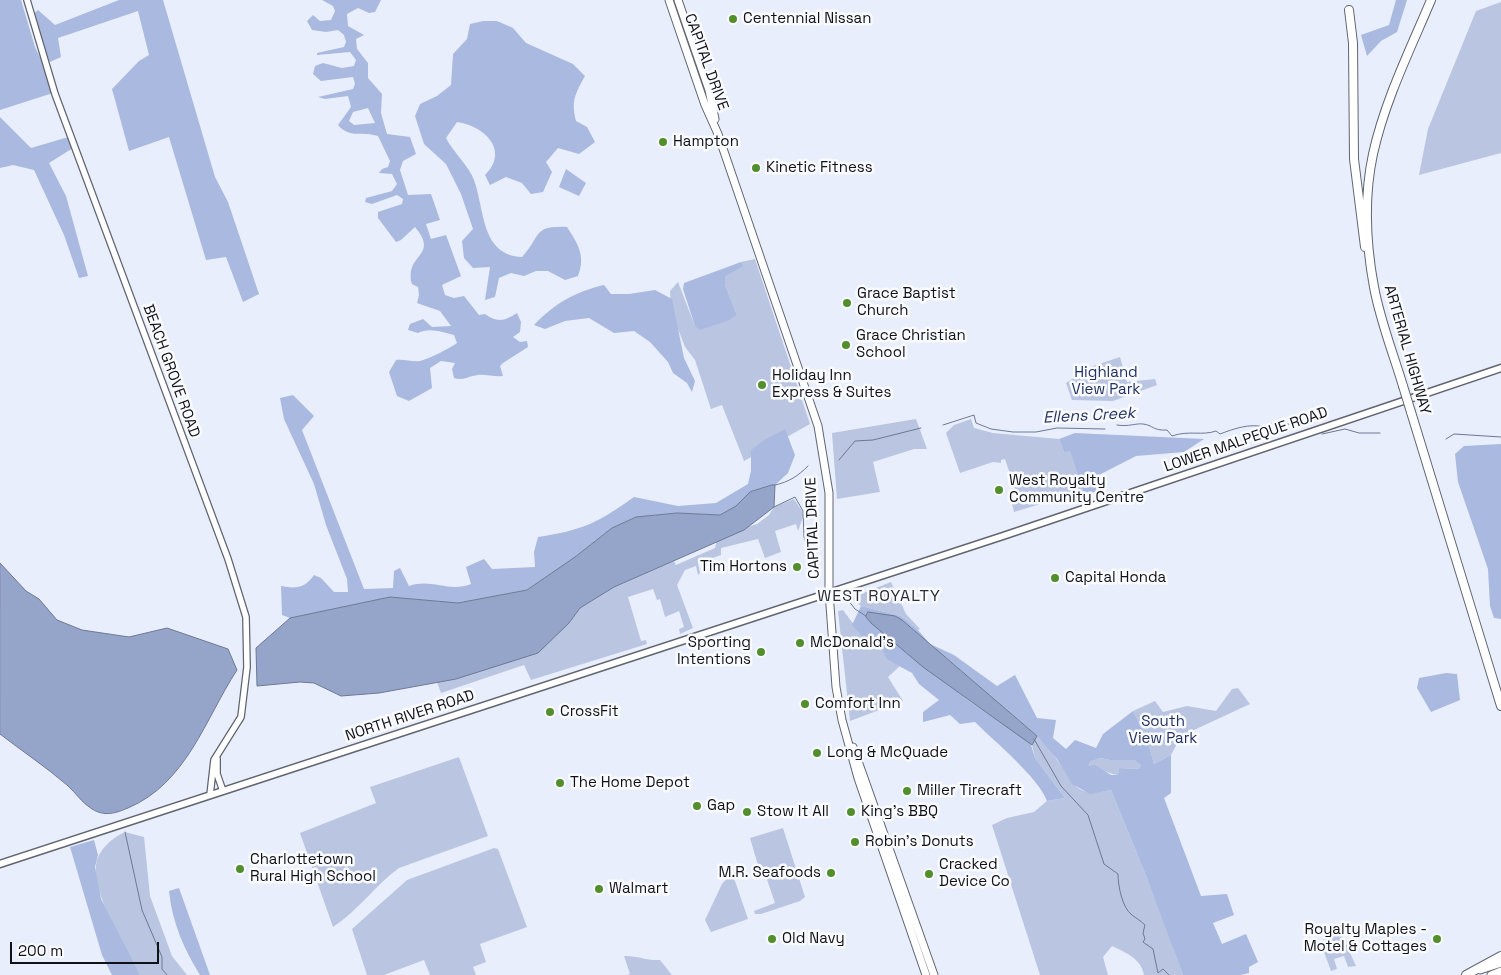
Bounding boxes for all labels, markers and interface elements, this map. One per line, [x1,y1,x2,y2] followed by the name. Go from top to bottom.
[743,10,871,28] place label: Centennial Nissan
[680,11,732,113] street label: CAPITAL DRIVE
[727,13,739,25] marker: Centennial Nissan
[673,133,739,151] place label: Hampton
[657,136,669,148] marker: Hampton
[766,159,873,177] place label: Kinetic Fitness
[750,162,762,174] marker: Kinetic Fitness
[1380,283,1434,417] street label: ARTERIAL HIGHWAY
[857,285,956,320] place label: Grace Baptist Church
[841,297,853,309] marker: Grace Baptist Church
[139,302,203,440] street label: BEACH GROVE ROAD
[856,327,966,362] place label: Grace Christian School
[840,339,852,351] marker: Grace Christian School
[1072,364,1140,399] park label: Highland View Park
[772,367,891,402] place label: Holiday Inn Express & Suites
[756,379,768,391] marker: Holiday Inn Express & Suites
[1042,404,1136,428] water label: Ellens Creek
[1162,404,1330,476] street label: LOWER MALPEQUE ROAD
[1009,472,1144,507] place label: West Royalty Community Centre
[802,477,824,579] street label: CAPITAL DRIVE
[993,484,1005,496] marker: West Royalty Community Centre
[700,558,787,576] place label: Tim Hortons
[791,561,803,573] marker: Tim Hortons
[1065,569,1166,587] place label: Capital Honda
[1049,572,1061,584] marker: Capital Honda
[816,587,942,607] district label: WEST ROYALTY
[677,634,751,669] place label: Sporting Intentions
[810,634,894,652] place label: McDonald's
[794,637,806,649] marker: McDonald's
[755,646,767,658] marker: Sporting Intentions
[343,687,477,745] street label: NORTH RIVER ROAD
[815,695,901,713] place label: Comfort Inn
[799,698,811,710] marker: Comfort Inn
[560,703,619,721] place label: CrossFit
[544,706,556,718] marker: CrossFit
[1129,713,1197,748] park label: South View Park
[827,744,948,762] place label: Long & McQuade
[811,747,823,759] marker: Long & McQuade
[570,774,690,792] place label: The Home Depot
[554,777,566,789] marker: The Home Depot
[917,782,1022,800] place label: Miller Tirecraft
[901,785,913,797] marker: Miller Tirecraft
[707,797,735,815] place label: Gap
[691,800,703,812] marker: Gap
[757,803,829,821] place label: Stow It All
[861,803,938,821] place label: King's BBQ
[741,806,753,818] marker: Stow It All
[845,806,857,818] marker: King's BBQ
[865,833,974,851] place label: Robin's Donuts
[849,836,861,848] marker: Robin's Donuts
[250,851,376,886] place label: Charlottetown Rural High School
[939,856,1010,891] place label: Cracked Device Co
[234,863,246,875] marker: Charlottetown Rural High School
[719,864,821,882] place label: M.R. Seafoods
[825,867,837,879] marker: M.R. Seafoods
[923,868,935,880] marker: Cracked Device Co
[609,880,668,898] place label: Walmart
[593,883,605,895] marker: Walmart
[1304,921,1427,956] place label: Royalty Maples - Motel & Cottages
[782,930,845,948] place label: Old Navy
[12,932,161,964] scale bar
[766,933,778,945] marker: Old Navy
[1431,933,1443,945] marker: Royalty Maples - Motel & Cottages
[18,941,63,960] text: 200 m

